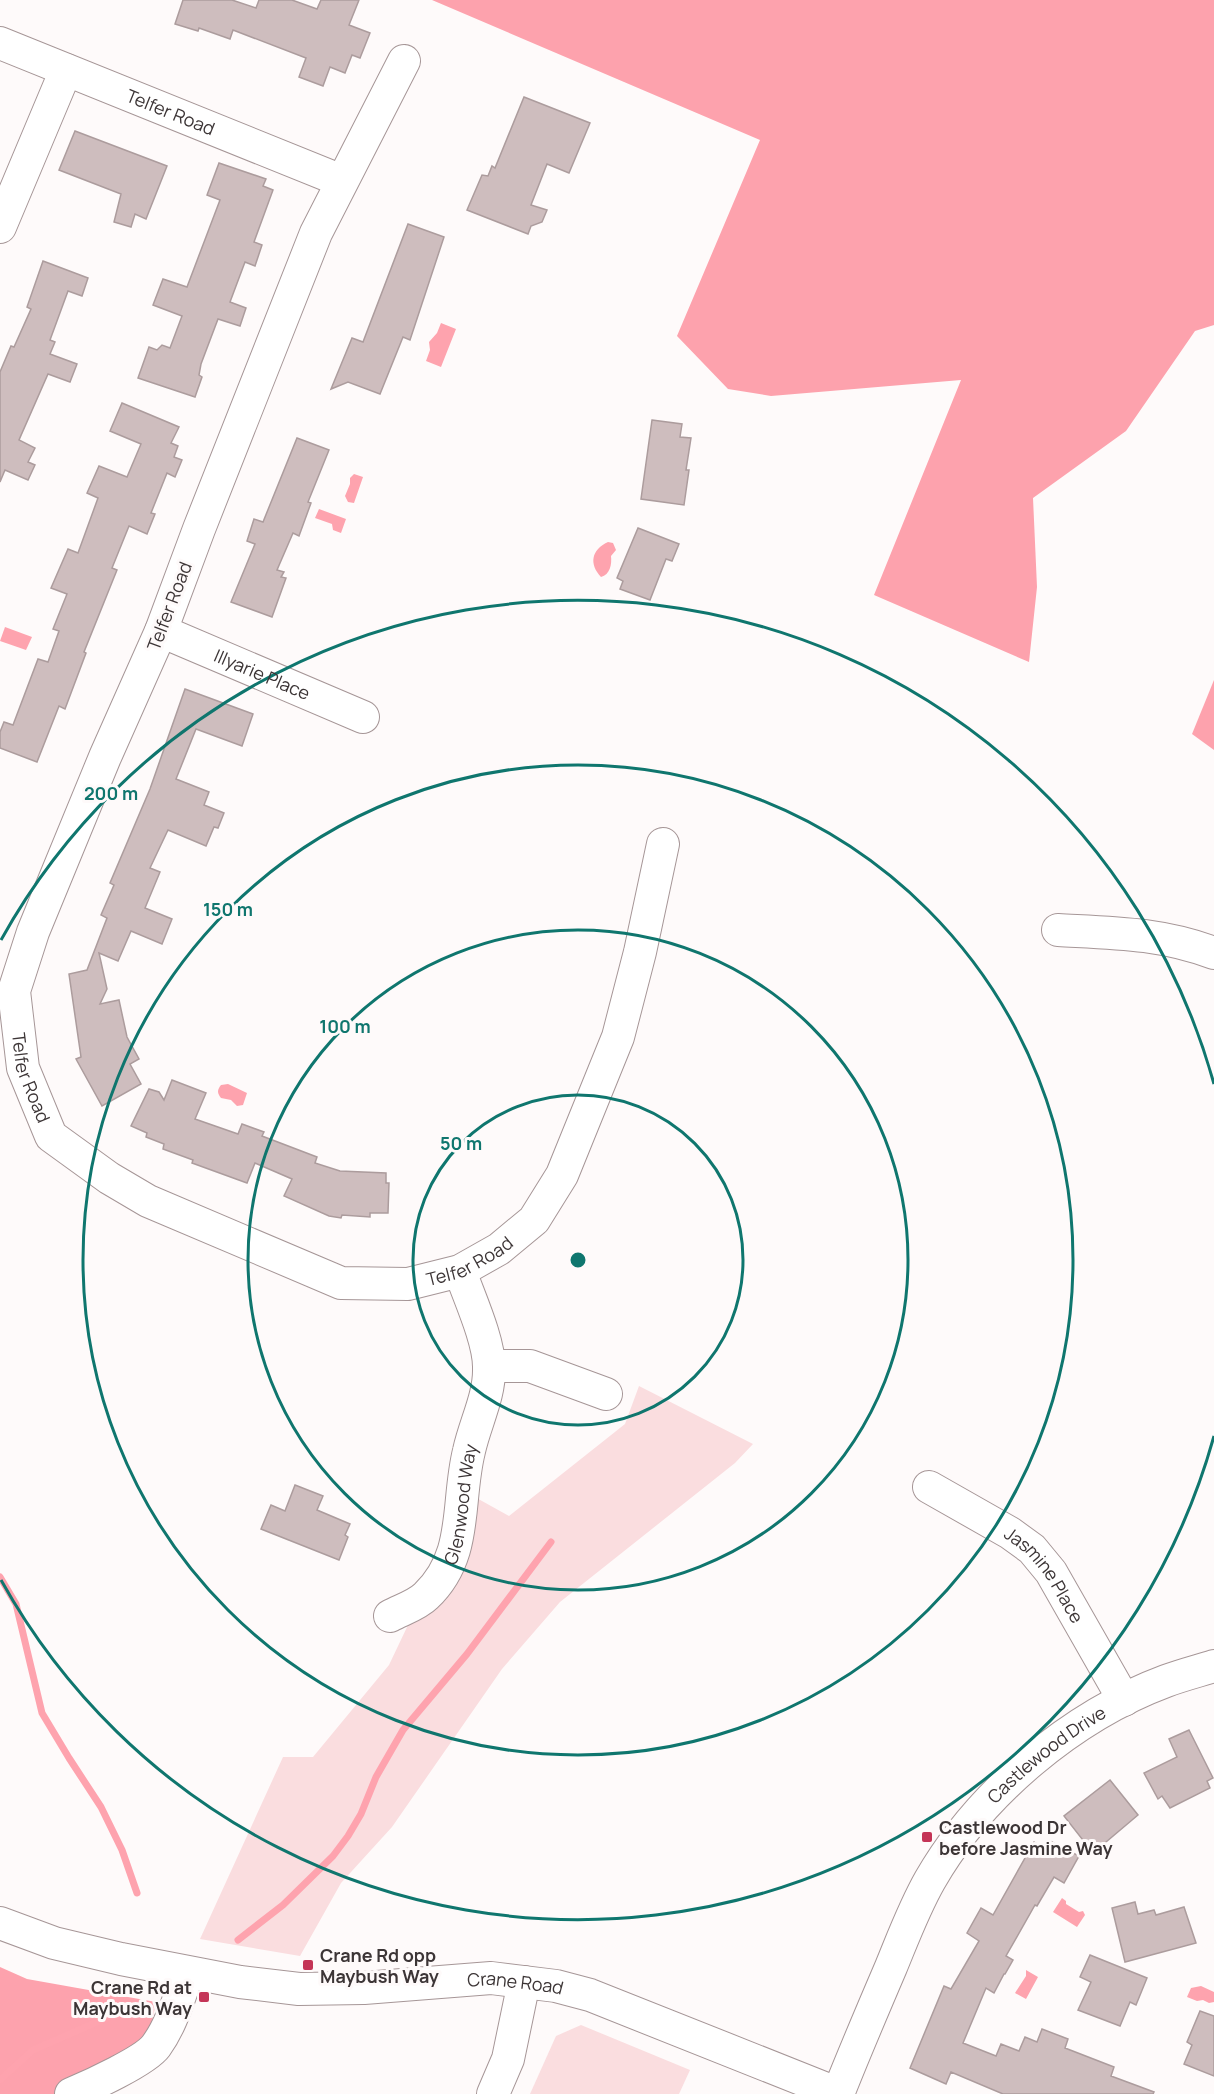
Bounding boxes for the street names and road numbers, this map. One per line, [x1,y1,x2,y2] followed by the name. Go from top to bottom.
[123,83,218,140] street label: Telfer Road
[141,558,197,654] street label: Telfer Road
[211,643,314,705] street label: Illyarie Place
[7,1031,56,1126] street label: Telfer Road
[424,1231,518,1291] street label: Telfer Road
[438,1441,482,1568] street label: Glenwood Way
[1000,1521,1089,1627] street label: Jasmine Place
[982,1700,1110,1808] street label: Castlewood Drive
[466,1966,566,1999] street label: Crane Road

